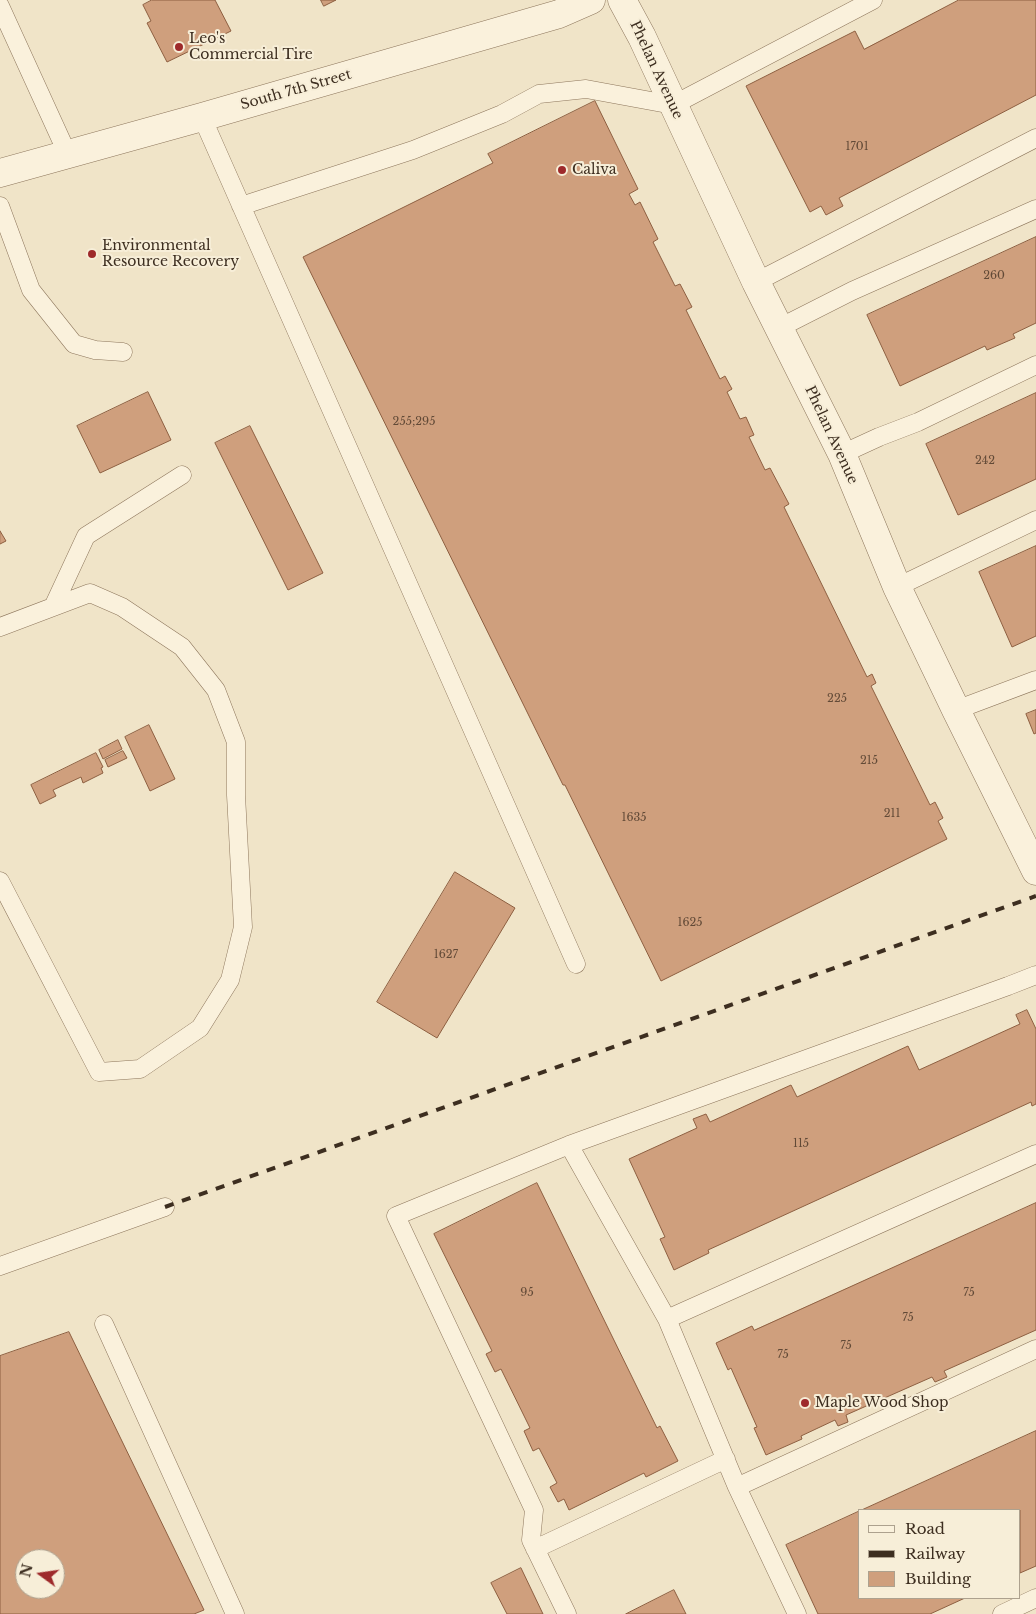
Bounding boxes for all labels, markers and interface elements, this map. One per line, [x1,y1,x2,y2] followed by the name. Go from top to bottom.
[626,18,686,122] street label: Phelan Avenue
[189,31,313,64] place label: Leo's Commercial Tire
[173,41,185,53] marker: Leo's Commercial Tire
[239,66,353,114] street label: South 7th Street
[845,140,869,154] house number: 1701
[572,162,616,178] place label: Caliva
[556,164,568,176] marker: Caliva
[102,238,239,270] place label: Environmental Resource Recovery
[86,248,98,260] marker: Environmental Resource Recovery
[983,269,1005,283] house number: 260
[801,383,861,487] street label: Phelan Avenue
[393,415,435,429] house number: 255;295
[975,454,995,468] house number: 242
[827,692,847,706] house number: 225
[860,754,878,768] house number: 215
[884,807,900,821] house number: 211
[621,811,647,825] house number: 1635
[677,916,703,930] house number: 1625
[434,948,458,962] house number: 1627
[793,1137,809,1151] house number: 115
[520,1286,534,1300] house number: 95
[963,1286,975,1300] house number: 75
[902,1311,914,1325] house number: 75
[840,1339,852,1353] house number: 75
[777,1348,789,1362] house number: 75
[815,1395,949,1411] place label: Maple Wood Shop
[799,1397,811,1409] marker: Maple Wood Shop
[858,1509,1021,1599] legend
[905,1519,945,1538] text: Road
[905,1544,965,1563] text: Railway
[15,1549,65,1599] north arrow
[16,1562,37,1579] text: N
[905,1569,971,1588] text: Building

